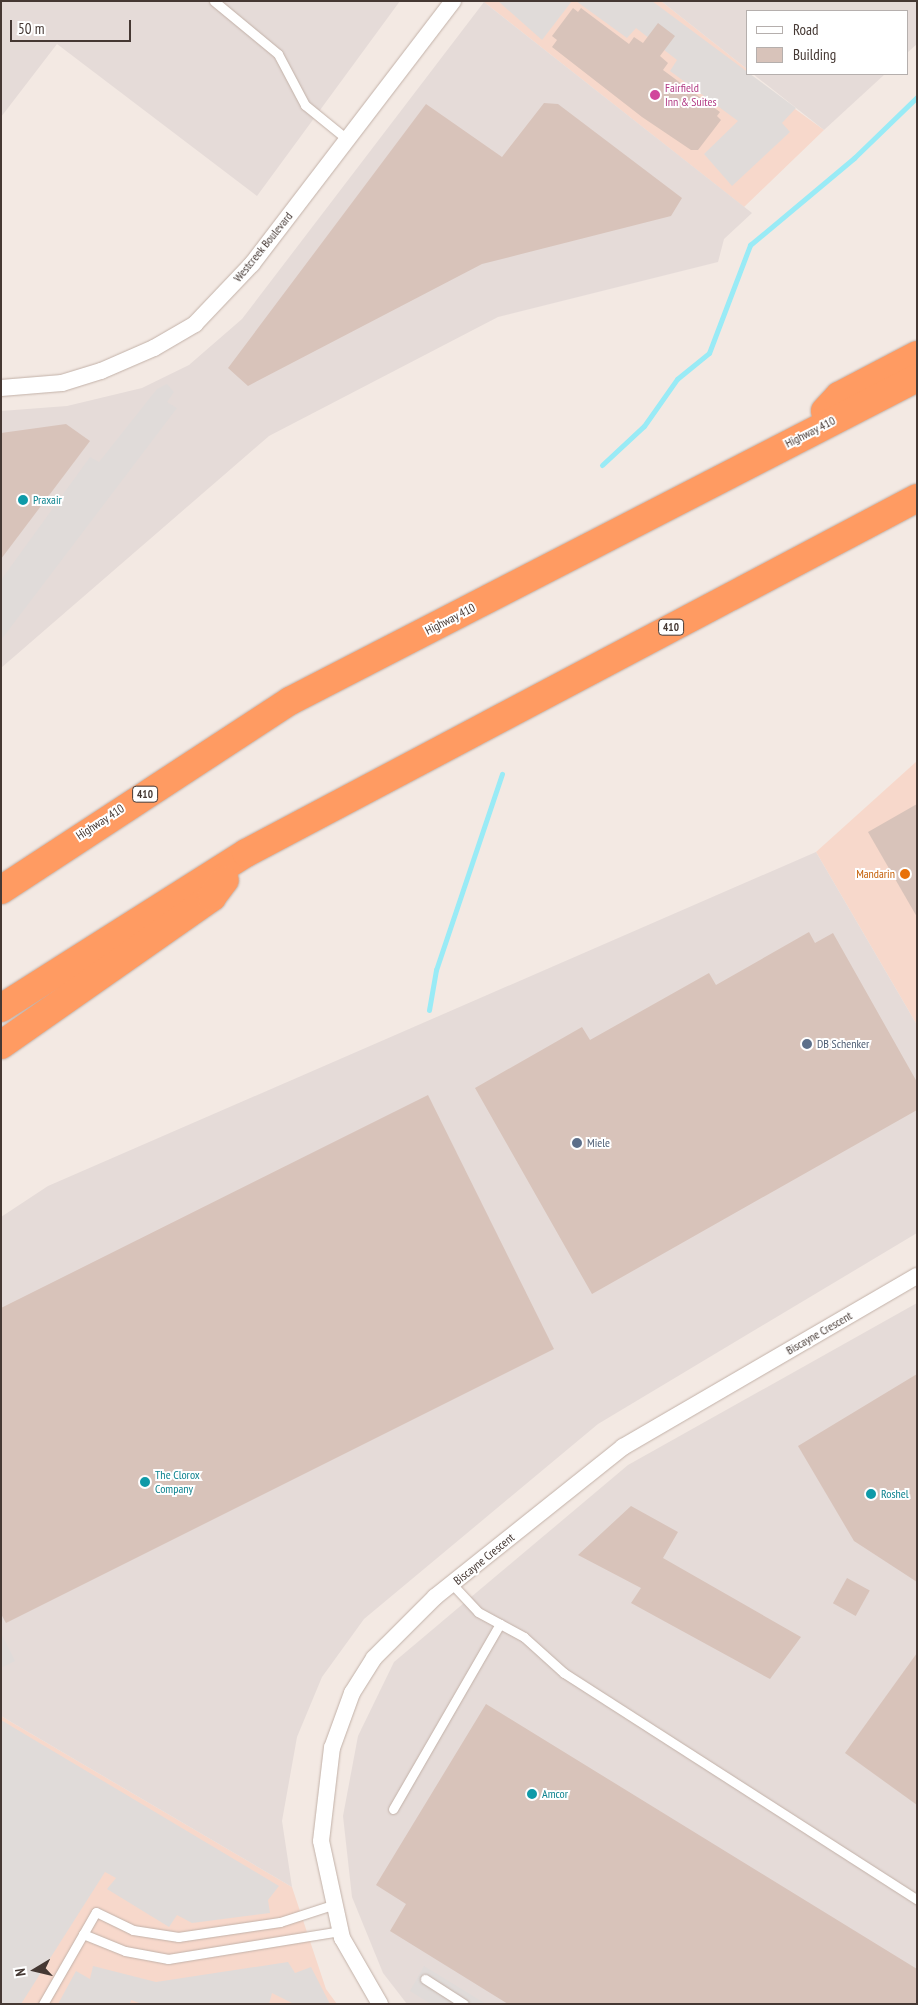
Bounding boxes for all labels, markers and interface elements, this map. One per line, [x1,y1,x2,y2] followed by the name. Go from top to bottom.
[12,10,134,42] scale bar
[746,10,908,75] legend
[18,19,44,38] text: 50 m
[793,20,819,39] text: Road
[793,45,836,64] text: Building
[665,81,716,109] place label: Fairfield Inn & Suites
[649,89,661,101] marker: Fairfield Inn & Suites
[230,209,296,285] street label: Westcreek Boulevard
[782,413,838,451] street label: Highway 410
[33,493,62,507] place label: Praxair
[17,494,29,506] marker: Praxair
[422,600,478,638] street label: Highway 410
[657,618,685,636] road number: 410
[131,786,159,802] road number: 410
[73,801,127,843] street label: Highway 410
[856,867,895,881] place label: Mandarin
[899,868,911,880] marker: Mandarin
[817,1037,869,1051] place label: DB Schenker
[801,1038,813,1050] marker: DB Schenker
[587,1136,610,1150] place label: Miele
[571,1137,583,1149] marker: Miele
[783,1308,855,1358] street label: Biscayne Crescent
[155,1468,200,1496] place label: The Clorox Company
[139,1476,151,1488] marker: The Clorox Company
[881,1487,909,1501] place label: Roshel
[865,1488,877,1500] marker: Roshel
[451,1530,517,1588] street label: Biscayne Crescent
[542,1787,568,1801] place label: Amcor
[526,1788,538,1800] marker: Amcor
[10,1945,60,1995] north arrow
[11,1967,30,1977] text: N

